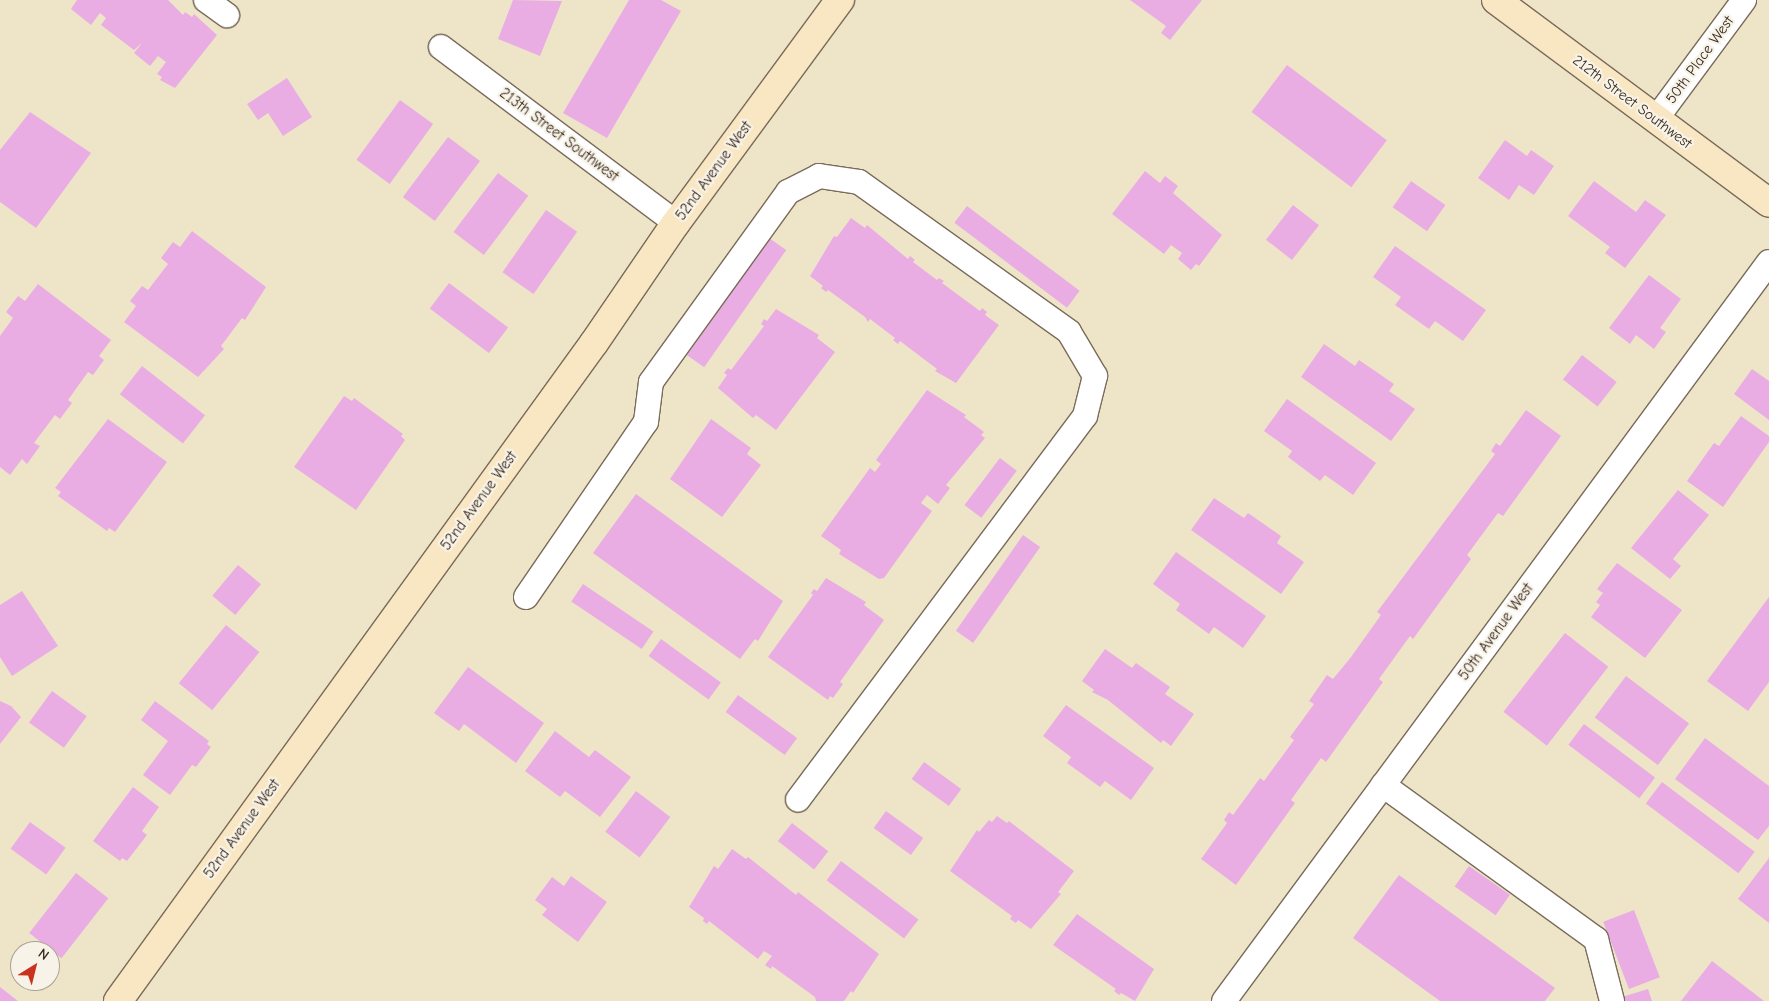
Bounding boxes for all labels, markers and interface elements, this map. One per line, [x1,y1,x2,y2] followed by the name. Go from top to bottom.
[1662,13,1738,107] street label: 50th Place West
[1569,51,1695,153] street label: 212th Street Southwest
[496,84,622,186] street label: 213th Street Southwest
[672,118,756,224] street label: 52nd Avenue West
[437,448,521,554] street label: 52nd Avenue West
[1455,580,1537,684] street label: 50th Avenue West
[200,776,284,882] street label: 52nd Avenue West
[10,941,60,991] north arrow
[35,945,52,964] text: N

